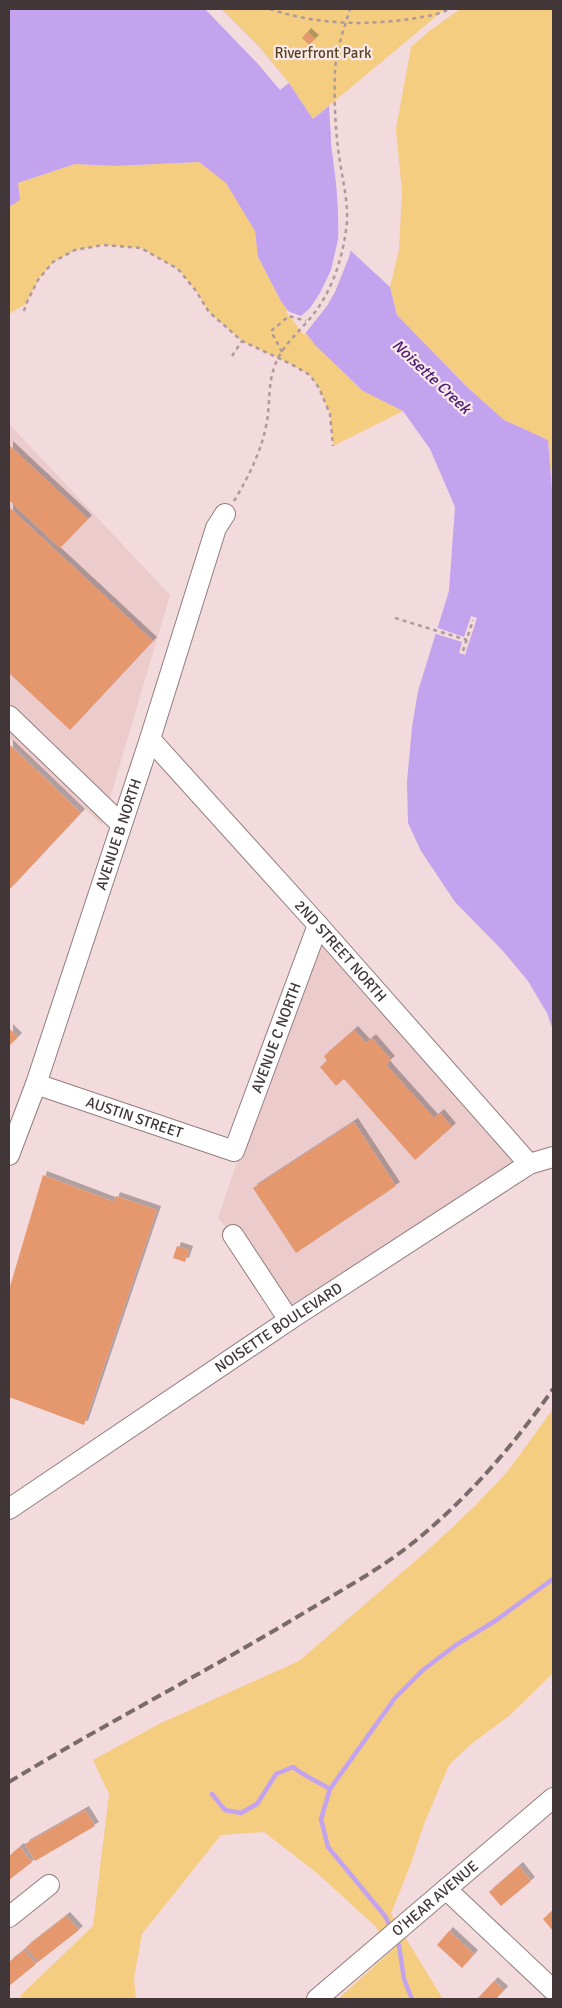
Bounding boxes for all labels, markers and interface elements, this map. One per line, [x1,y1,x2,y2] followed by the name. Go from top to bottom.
[275,44,372,62] park label: Riverfront Park
[388,335,476,420] water label: Noisette Creek
[92,776,145,892] street label: AVENUE B NORTH
[291,896,390,1005] street label: 2ND STREET NORTH
[247,980,305,1095] street label: AVENUE C NORTH
[84,1093,186,1142] street label: AUSTIN STREET
[211,1279,346,1376] street label: NOISETTE BOULEVARD
[388,1857,482,1940] street label: O'HEAR AVENUE

